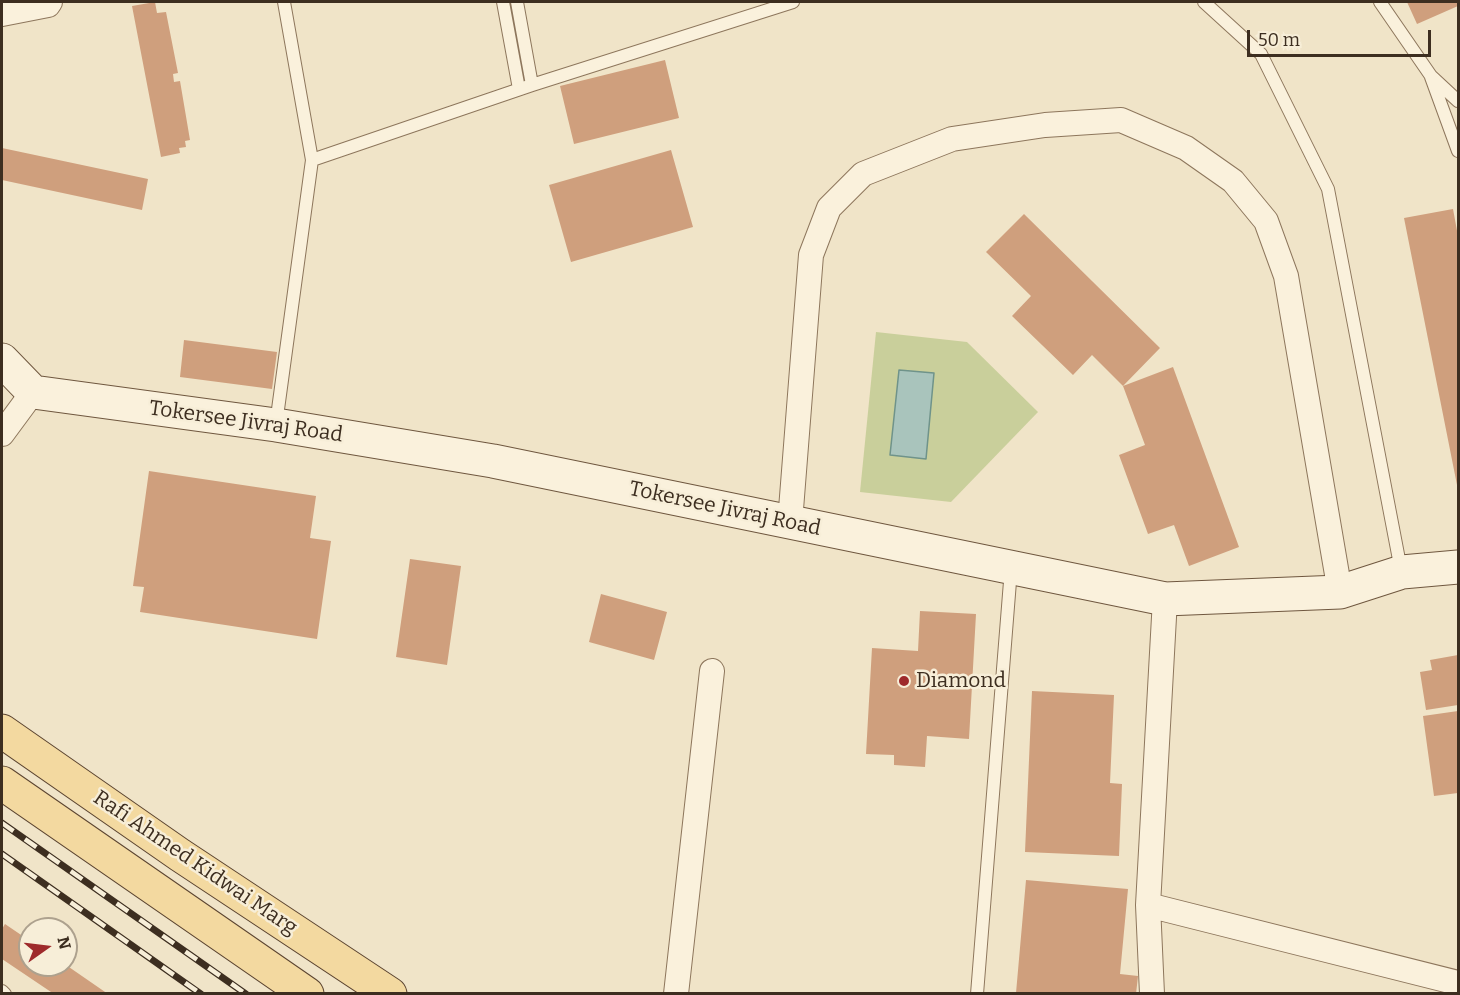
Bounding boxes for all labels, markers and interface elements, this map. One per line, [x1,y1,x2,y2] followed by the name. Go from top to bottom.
[1250,18,1434,56] scale bar
[1258,29,1300,51] text: 50 m
[148,396,344,448] street label: Tokersee Jivraj Road
[627,476,823,542] street label: Tokersee Jivraj Road
[916,668,1006,694] place label: Diamond
[897,674,911,688] marker: Diamond
[88,785,302,941] street label: Rafi Ahmed Kidwai Marg
[18,917,78,977] north arrow
[53,935,75,951] text: N

